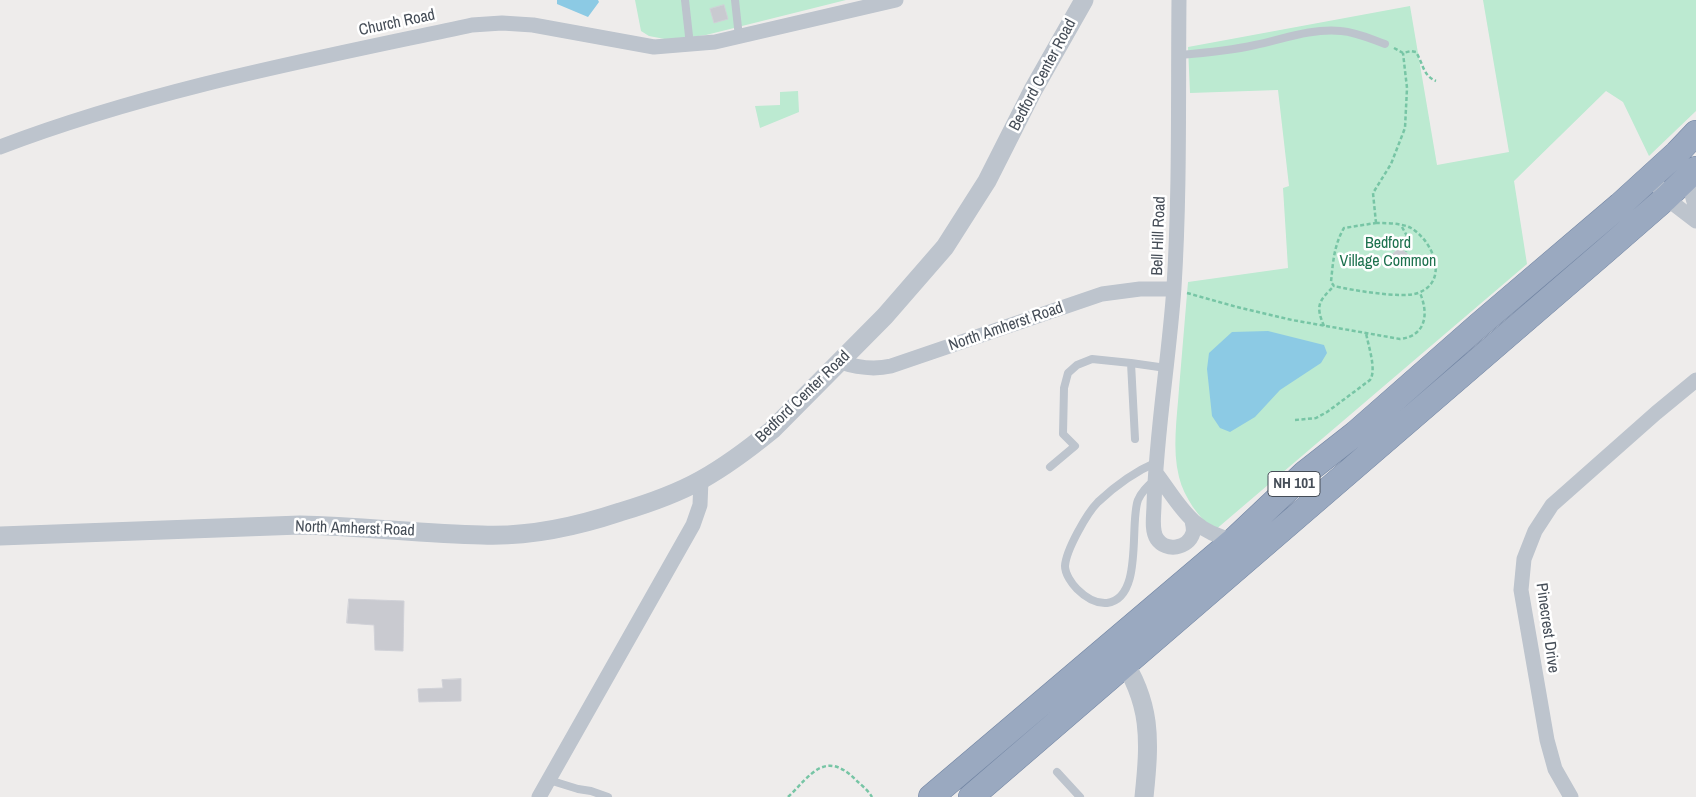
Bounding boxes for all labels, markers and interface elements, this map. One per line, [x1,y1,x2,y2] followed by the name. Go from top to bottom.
[357,6,437,40] street label: Church Road
[1005,16,1081,134] street label: Bedford Center Road
[1148,196,1170,276] street label: Bell Hill Road
[1340,234,1436,272] park label: Bedford Village Common
[946,298,1066,356] street label: North Amherst Road
[752,347,854,447] street label: Bedford Center Road
[1268,472,1320,496] road number: NH 101
[295,517,415,541] street label: North Amherst Road
[1531,582,1563,674] street label: Pinecrest Drive

